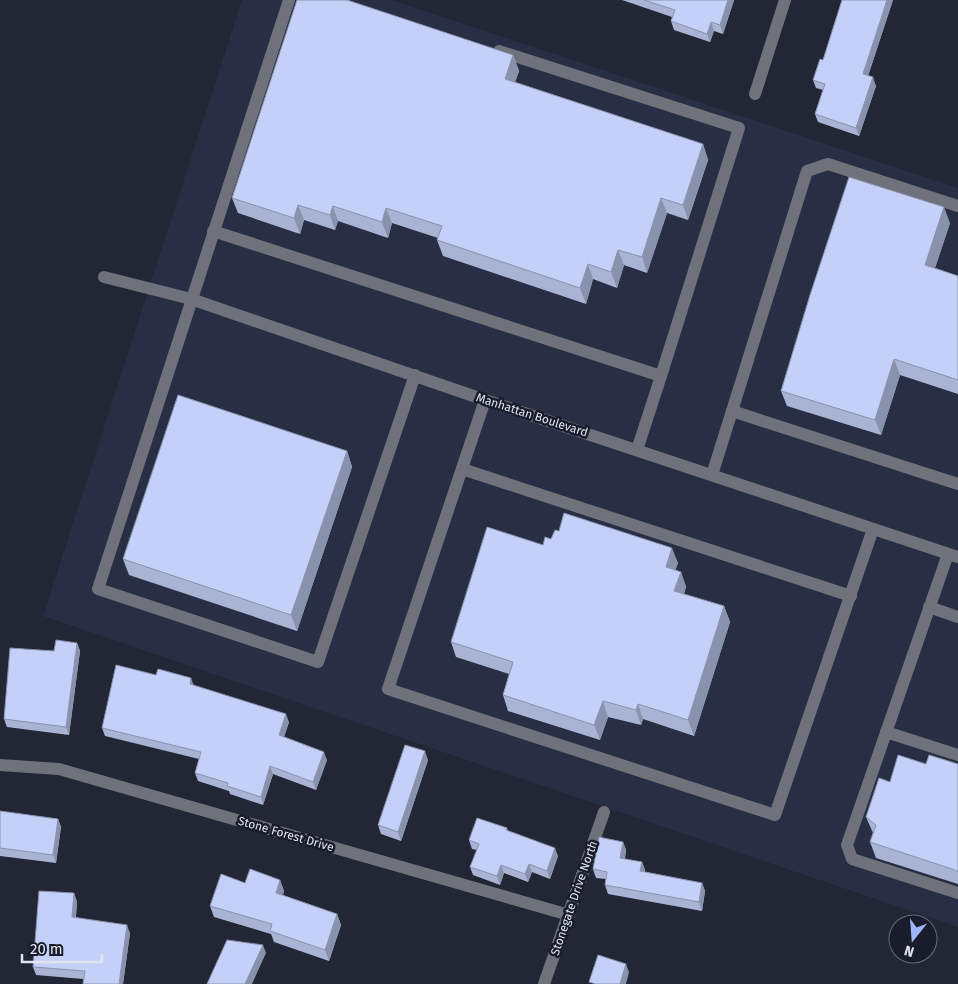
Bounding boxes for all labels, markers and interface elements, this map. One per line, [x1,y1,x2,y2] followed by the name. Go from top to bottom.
[474,390,590,440] street label: Manhattan Boulevard
[236,814,336,854] street label: Stone Forest Drive
[548,839,600,957] street label: Stonegate Drive North
[888,914,938,964] north arrow
[22,932,102,964] scale bar
[30,940,63,958] text: 20 m
[902,941,916,960] text: N

